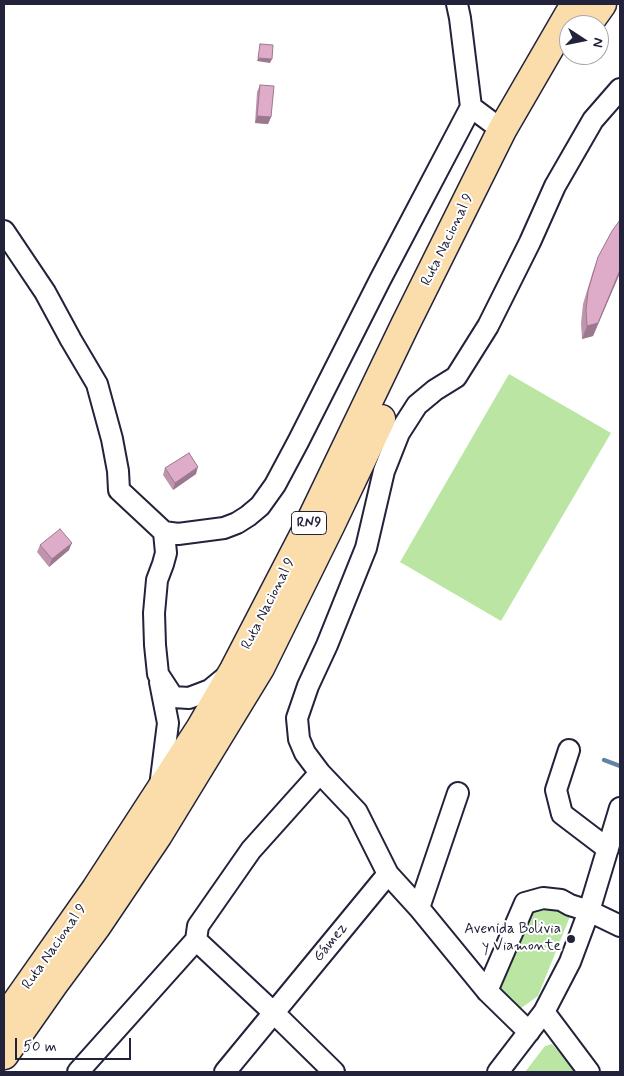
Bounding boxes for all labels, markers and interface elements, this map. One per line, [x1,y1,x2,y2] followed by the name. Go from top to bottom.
[559,15,609,65] north arrow
[588,36,607,49] text: N
[418,191,478,289] street label: Ruta Nacional 9
[292,512,326,534] road number: RN9
[238,555,300,653] street label: Ruta Nacional 9
[19,901,91,993] street label: Ruta Nacional 9
[310,920,352,966] street label: Gámez
[464,921,561,956] place label: Avenida Bolivia y Viamonte
[565,933,577,945] marker: Avenida Bolivia y Viamonte
[18,1028,134,1060] scale bar
[23,1037,57,1057] text: 50 m

